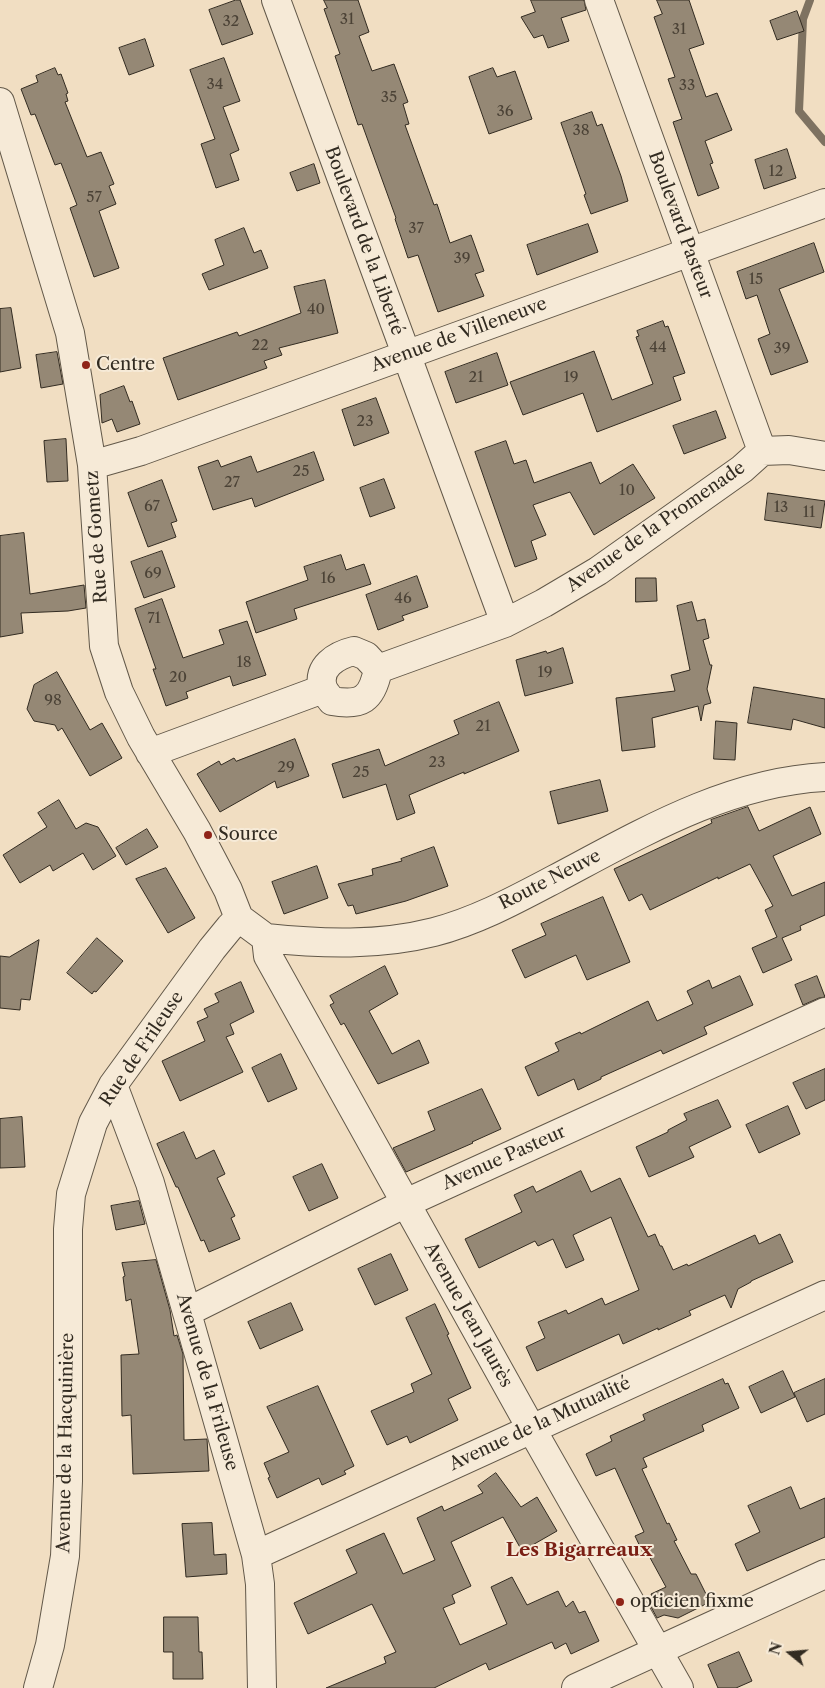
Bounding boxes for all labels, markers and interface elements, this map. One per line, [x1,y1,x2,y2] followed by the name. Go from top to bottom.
[340,11,354,29] house number: 31
[223,13,239,31] house number: 32
[672,21,686,39] house number: 31
[207,76,223,94] house number: 34
[679,77,695,95] house number: 33
[381,89,397,107] house number: 35
[496,103,514,121] house number: 36
[572,122,590,140] house number: 38
[320,144,408,338] street label: Boulevard de la Liberté
[643,148,717,302] street label: Boulevard Pasteur
[769,163,783,181] house number: 12
[86,189,102,207] house number: 57
[408,220,424,238] house number: 37
[453,250,471,268] house number: 39
[749,271,763,289] house number: 15
[368,293,550,377] street label: Avenue de Villeneuve
[307,301,325,319] house number: 40
[251,337,269,355] house number: 22
[649,339,667,357] house number: 44
[773,340,791,358] house number: 39
[96,354,155,376] place label: Centre
[80,359,92,371] marker: Centre
[469,369,483,387] house number: 21
[563,369,579,387] house number: 19
[357,413,373,431] house number: 23
[562,457,750,597] street label: Avenue de la Promenade
[293,463,309,481] house number: 25
[82,470,112,604] street label: Rue de Gometz
[224,474,240,492] house number: 27
[619,482,635,500] house number: 10
[144,498,160,516] house number: 67
[774,499,788,517] house number: 13
[803,504,815,522] house number: 11
[144,565,162,583] house number: 69
[320,570,336,588] house number: 16
[394,590,412,608] house number: 46
[147,610,161,628] house number: 71
[236,654,252,672] house number: 18
[537,664,553,682] house number: 19
[169,669,187,687] house number: 20
[44,692,62,710] house number: 98
[476,718,490,736] house number: 21
[429,754,445,772] house number: 23
[277,759,295,777] house number: 29
[353,764,369,782] house number: 25
[218,824,278,846] place label: Source
[202,829,214,841] marker: Source
[496,845,604,915] street label: Route Neuve
[96,987,188,1111] street label: Rue de Frileuse
[439,1121,569,1195] street label: Avenue Pasteur
[419,1239,517,1391] street label: Avenue Jean Jaurès
[171,1291,243,1473] street label: Avenue de la Frileuse
[53,1333,79,1553] street label: Avenue de la Hacquinière
[446,1372,634,1476] street label: Avenue de la Mutualité
[506,1540,652,1562] district label: Les Bigarreaux
[630,1591,754,1613] place label: opticien fixme
[614,1596,626,1608] marker: opticien fixme
[765,1628,815,1678] north arrow
[765,1640,786,1657] text: N

